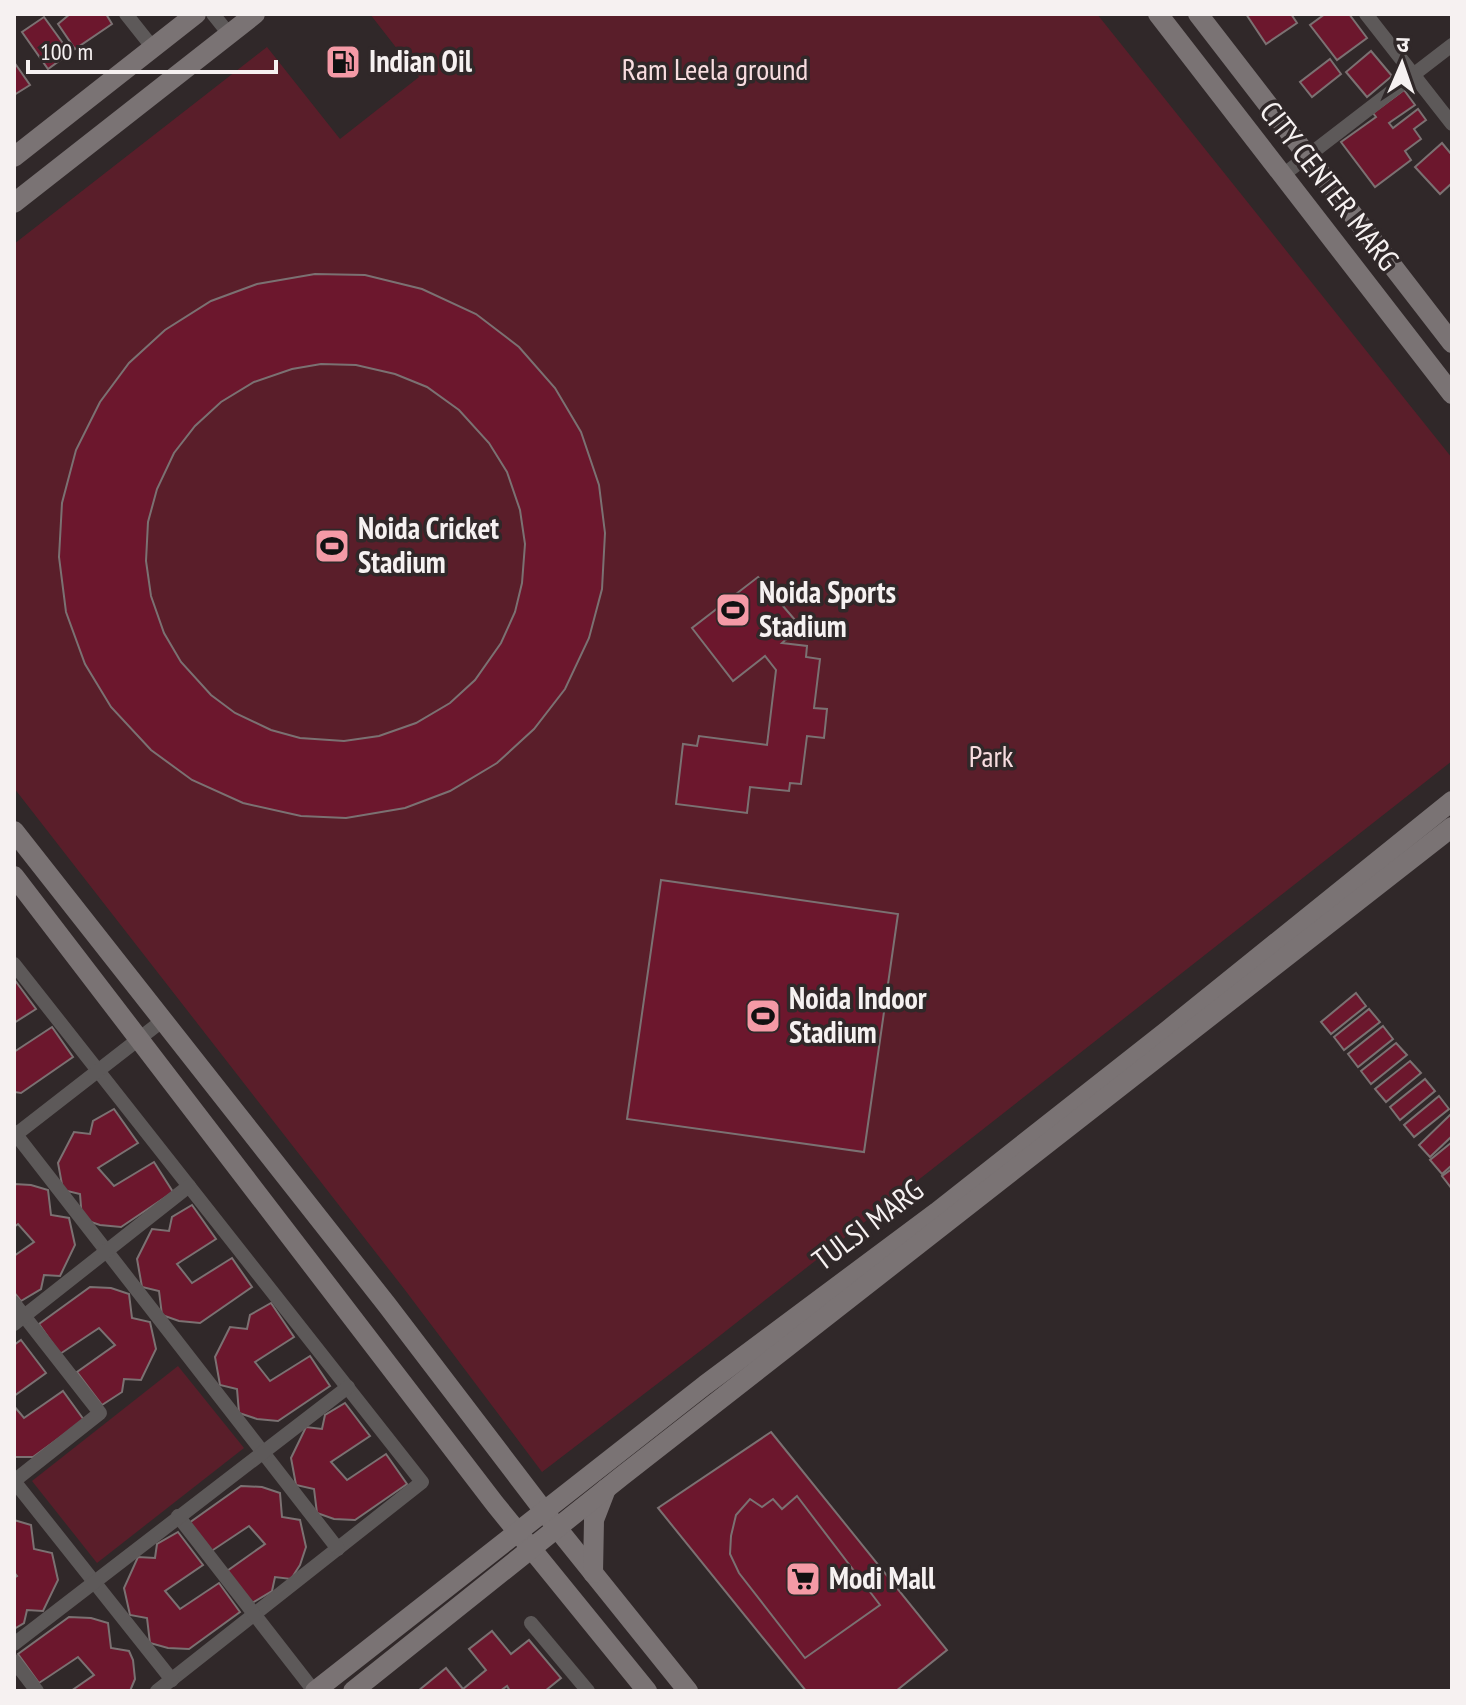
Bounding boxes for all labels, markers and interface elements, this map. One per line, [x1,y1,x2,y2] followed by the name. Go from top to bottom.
[28,24,276,74] scale bar
[1362,24,1442,104] north arrow
[1396,30,1411,58] text: उ
[40,36,93,67] text: 100 m
[369,41,473,80] place label: Indian Oil
[324,43,362,81] fuel station icon: Indian Oil
[622,49,808,88] park label: Ram Leela ground
[1252,93,1408,278] street label: CITY CENTER MARG
[358,508,499,581] place label: Noida Cricket Stadium
[313,527,351,565] sports icon: Noida Cricket Stadium
[759,572,896,645] place label: Noida Sports Stadium
[714,591,752,629] sports icon: Noida Sports Stadium
[969,736,1014,775] park label: Park
[789,978,927,1051] place label: Noida Indoor Stadium
[744,997,782,1035] sports icon: Noida Indoor Stadium
[804,1169,930,1278] street label: TULSI MARG
[829,1558,936,1597] place label: Modi Mall
[784,1560,822,1598] supermarket icon: Modi Mall

